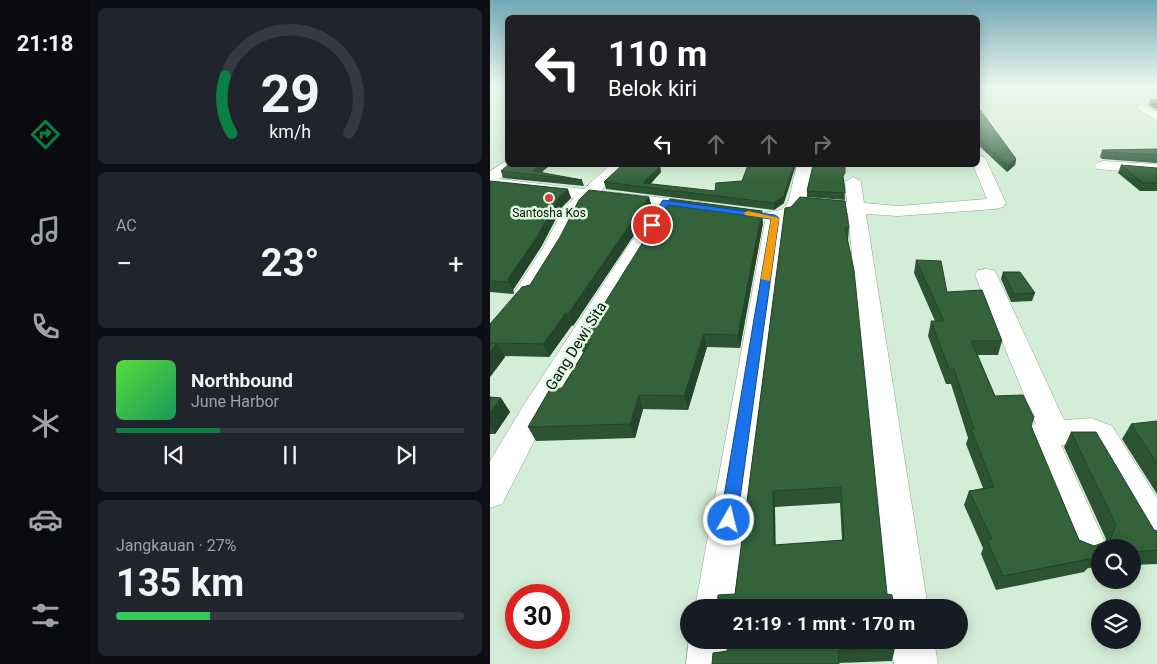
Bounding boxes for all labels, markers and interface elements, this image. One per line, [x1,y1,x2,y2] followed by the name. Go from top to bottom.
[17,31,73,56] text: 21:18
[608,34,707,75] text: 110 m
[525,35,590,100] icon: left
[260,64,320,125] text: 29
[608,76,697,101] text: Belok kiri
[28,117,63,152] icon: directions
[269,121,311,142] text: km/h
[649,130,677,158] icon: left
[702,130,730,158] icon: ahead
[755,130,783,158] icon: ahead
[808,130,836,158] icon: right
[543,192,555,204] marker: Santosha Kos
[631,204,673,246] pin
[512,206,586,220] place label: Santosha Kos
[638,211,666,239] icon: arrive
[28,213,63,248] icon: music
[116,216,137,235] text: AC
[261,241,319,285] text: 23°
[116,247,132,280] text: −
[448,247,464,280] text: +
[542,298,610,394] street label: Gang Dewi Sita
[28,309,63,344] icon: phone
[191,369,293,392] text: Northbound
[191,392,279,411] text: June Harbor
[28,406,63,441] icon: climate
[160,441,188,469] icon: previous
[276,441,304,469] icon: pause
[392,441,420,469] icon: next
[702,493,754,545] position arrow
[28,502,63,537] icon: car
[116,536,236,555] text: Jangkauan · 27%
[1091,539,1141,649] map controls
[1091,539,1141,589] button: search
[116,561,244,605] text: 135 km
[505,584,570,649] speed limit sign: 30
[28,598,63,633] icon: filters
[1091,599,1141,649] button: layers
[733,612,915,635] text: 21:19 · 1 mnt · 170 m

